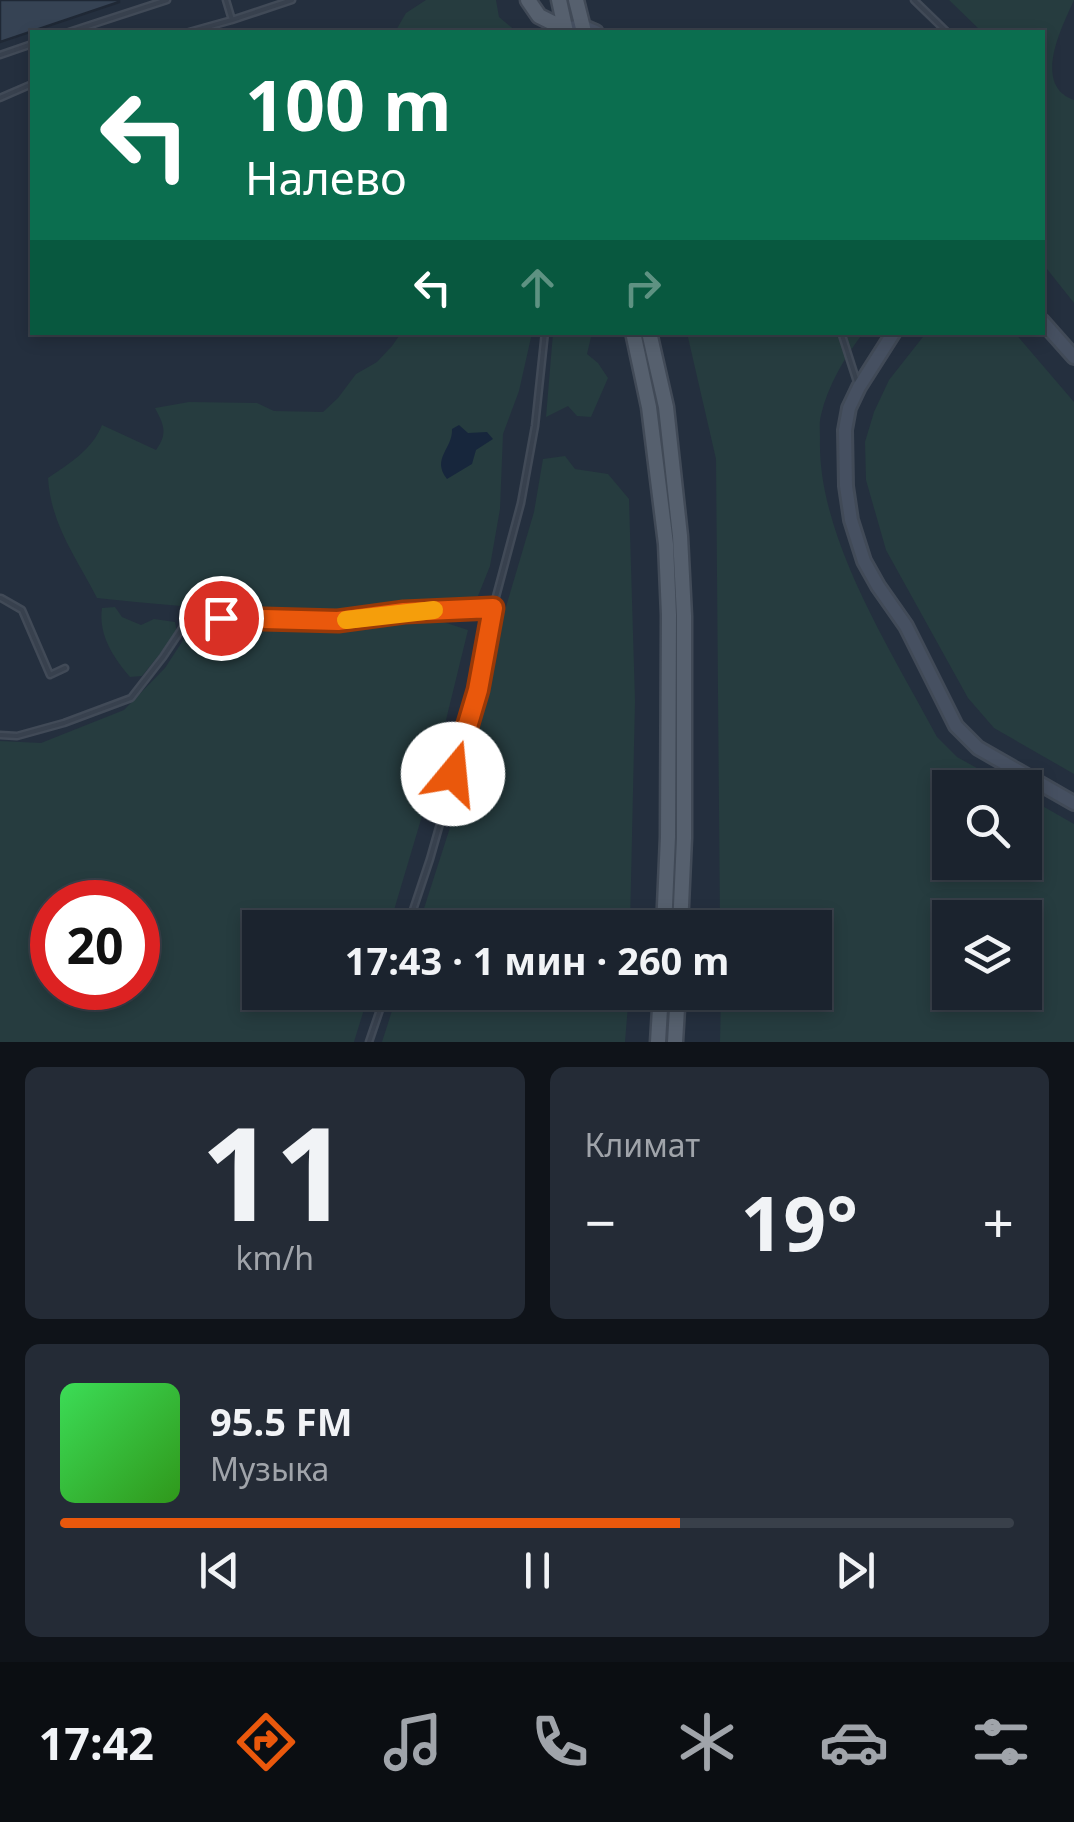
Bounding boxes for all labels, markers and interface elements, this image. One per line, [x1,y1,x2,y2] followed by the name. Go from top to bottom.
[245,56,452,152] text: 100 m
[80,70,210,200] icon: left
[245,147,407,208] text: Налево
[405,260,460,315] icon: left
[510,260,565,315] icon: ahead
[615,260,670,315] icon: right
[179,576,264,661] pin
[194,591,249,646] icon: arrive
[401,722,505,826] position arrow
[932,770,1042,1010] map controls
[932,770,1042,880] button: search
[30,880,160,1010] speed limit sign: 20
[932,900,1042,1010] button: layers
[345,934,729,986] text: 17:43 · 1 мин · 260 m
[200,1082,349,1259] text: 11
[585,1123,700,1166] text: Климат
[740,1171,858,1273] text: 19°
[585,1184,616,1259] text: −
[983,1184,1014,1259] text: +
[235,1236,314,1279] text: km/h
[210,1395,352,1447] text: 95.5 FM
[210,1447,329,1490] text: Музыка
[192,1543,247,1598] icon: previous
[510,1543,565,1598] icon: pause
[828,1543,883,1598] icon: next
[231,1707,301,1777] icon: directions
[378,1707,448,1777] icon: music
[525,1707,595,1777] icon: phone
[672,1707,742,1777] icon: climate
[819,1707,889,1777] icon: car
[966,1707,1036,1777] icon: filters
[38,1712,154,1773] text: 17:42

